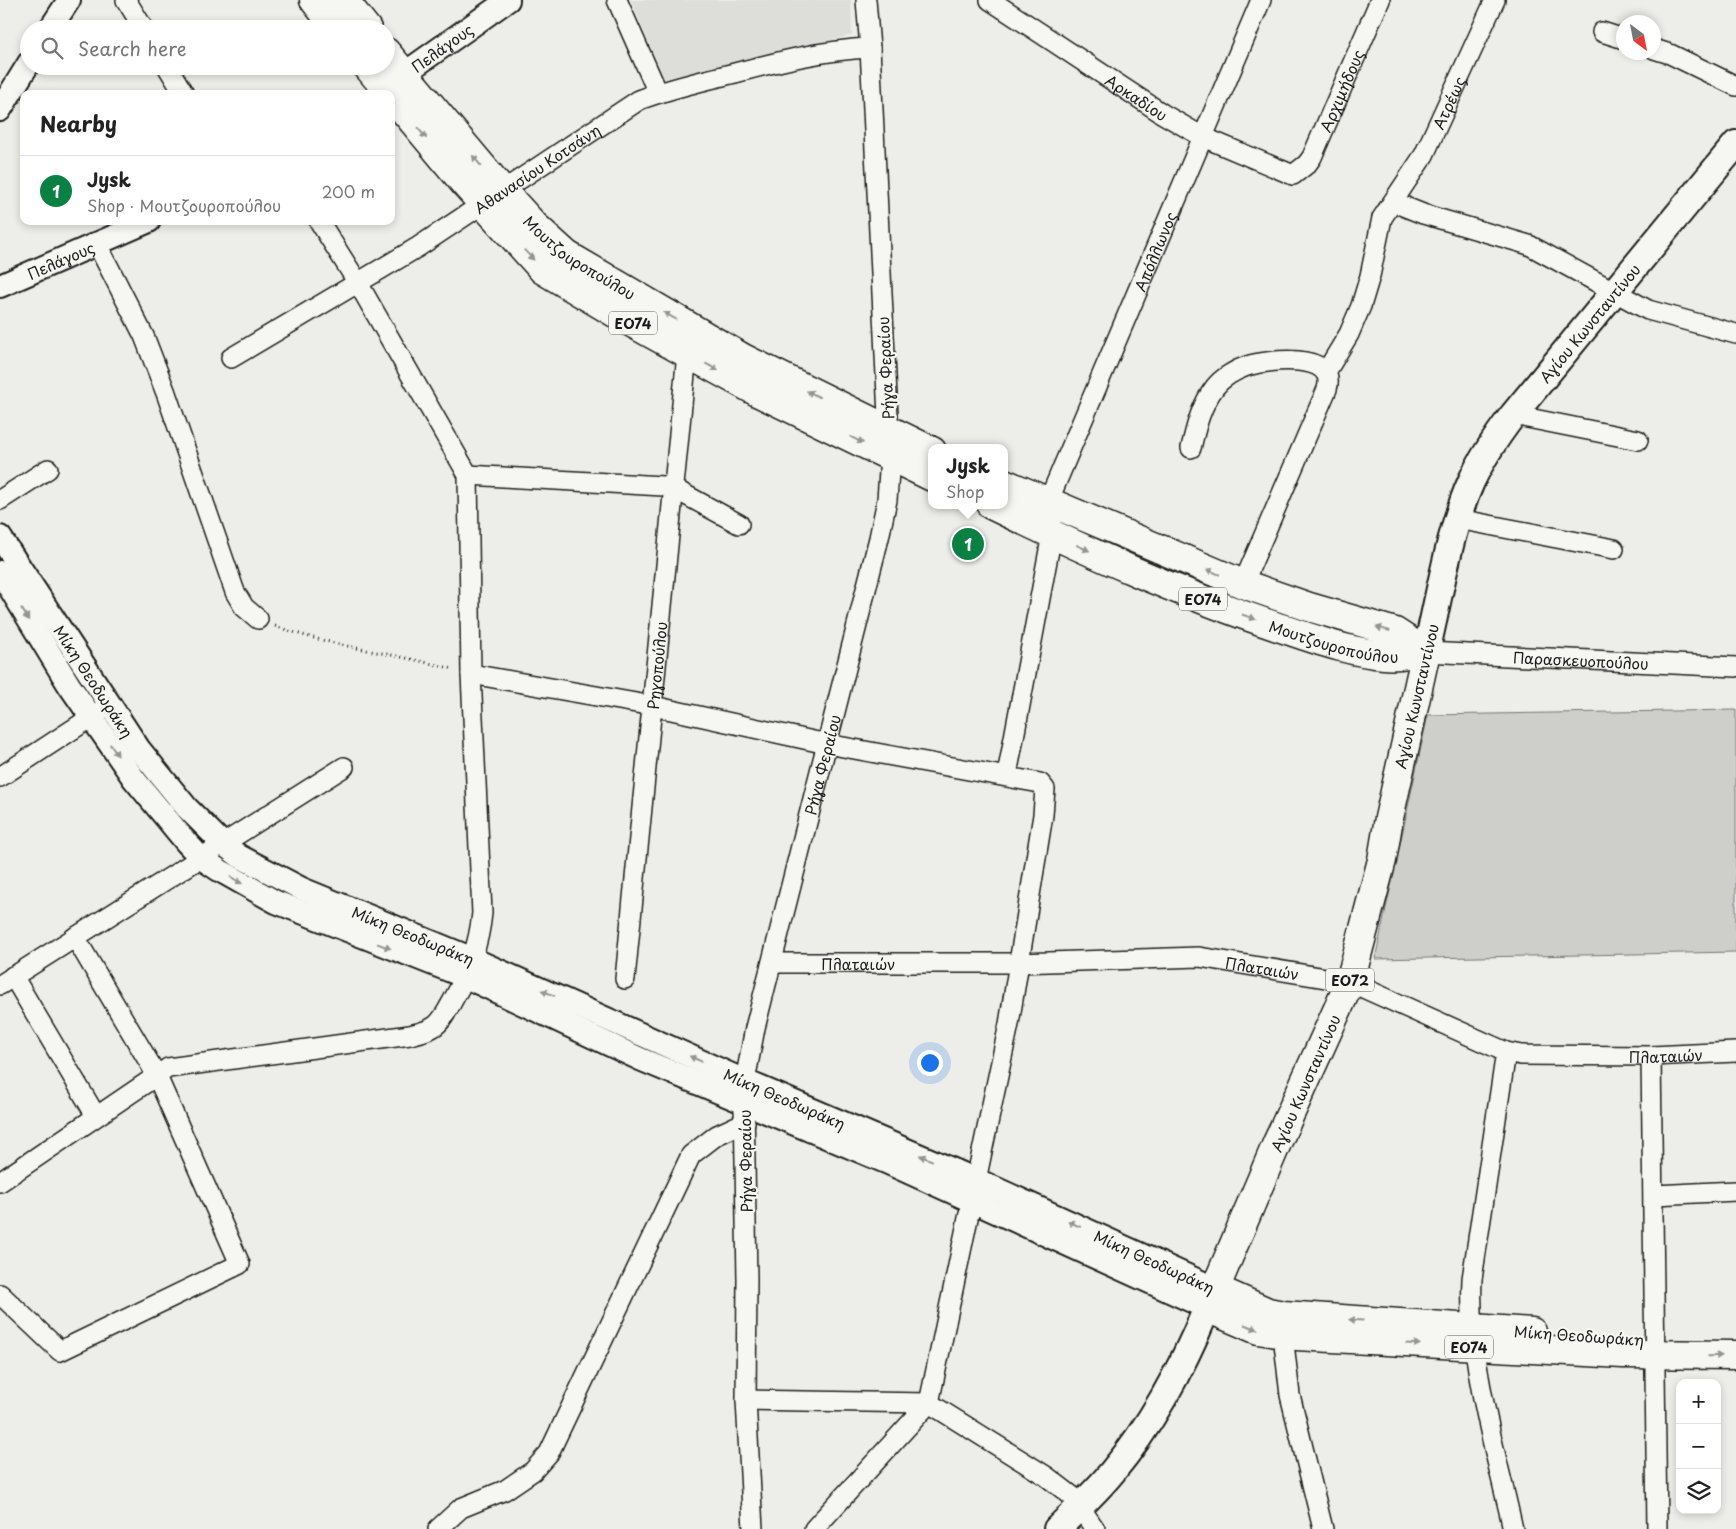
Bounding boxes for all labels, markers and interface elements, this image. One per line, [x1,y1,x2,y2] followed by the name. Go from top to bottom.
[1616,15,1661,60] north arrow
[406,17,477,77] street label: Πελάγους
[20,20,395,75] search box
[38,34,66,62] icon: search
[78,34,187,62] text: Search here
[1313,45,1369,135] street label: Αρχιμήδους
[1101,68,1173,126] street label: Αρκαδίου
[1426,72,1470,132] street label: Ατρέως
[40,107,117,139] text: Nearby
[469,118,604,218] street label: Αθανασίου Κοτσάνη
[417,126,428,139] one-way arrow
[472,155,483,167] one-way arrow
[87,165,131,193] text: Jysk
[52,179,60,203] text: 1
[322,179,375,203] text: 200 m
[87,193,281,217] text: Shop · Μουτζουροπούλου
[1127,207,1182,294] street label: Απόλλωνος
[519,210,640,304] street label: Μουτζουροπούλου
[23,235,98,284] street label: Πελάγους
[523,249,535,261] one-way arrow
[1533,258,1645,387] street label: Αγίου Κωνσταντίνου
[663,311,677,320] one-way arrow
[609,312,657,334] road number: ΕΟ74
[871,316,899,420] street label: Ρήγα Φεραίου
[704,363,719,371] one-way arrow
[805,390,820,398] one-way arrow
[849,436,864,445] one-way arrow
[928,444,1008,509] popup
[946,451,990,479] text: Jysk
[946,479,984,503] text: Shop
[952,525,984,563] pin: 1
[1076,544,1090,552] one-way arrow
[1205,568,1220,575] one-way arrow
[1179,588,1227,610] road number: ΕΟ74
[21,607,30,620] one-way arrow
[1242,613,1257,621] one-way arrow
[1266,613,1399,667] street label: Μουτζουροπούλου
[49,620,140,742] street label: Μίκη Θεοδωράκη
[640,620,672,711] street label: Ρηγοπούλου
[1388,621,1444,771] street label: Αγίου Κωνσταντίνου
[1376,624,1391,632] one-way arrow
[1512,645,1649,674] street label: Παρασκευοπούλου
[798,712,845,817] street label: Ρήγα Φεραίου
[109,743,119,757] one-way arrow
[229,875,242,884] one-way arrow
[349,899,478,970] street label: Μίκη Θεοδωράκη
[377,942,392,950] one-way arrow
[1223,950,1301,985] street label: Πλαταιών
[821,952,895,975] street label: Πλαταιών
[1326,968,1374,992] road number: ΕΟ72
[541,988,555,996] one-way arrow
[1264,1011,1346,1155] street label: Αγίου Κωνσταντίνου
[1628,1042,1703,1068] street label: Πλαταιών
[917,1050,943,1076] your location
[689,1055,703,1063] one-way arrow
[721,1062,850,1134] street label: Μίκη Θεοδωράκη
[733,1109,757,1213] street label: Ρήγα Φεραίου
[919,1154,933,1162] one-way arrow
[1067,1220,1081,1228] one-way arrow
[1091,1223,1219,1298] street label: Μίκη Θεοδωράκη
[1347,1316,1363,1324] one-way arrow
[1513,1319,1645,1351] street label: Μίκη Θεοδωράκη
[1244,1324,1259,1332] one-way arrow
[1445,1335,1493,1358] road number: ΕΟ74
[1405,1340,1421,1348] one-way arrow
[1707,1352,1723,1360] one-way arrow
[1676,1379,1721,1514] map controls
[1676,1379,1721,1424] button: +
[1676,1424,1721,1469] button: −
[1676,1469,1721,1514] button: layers

